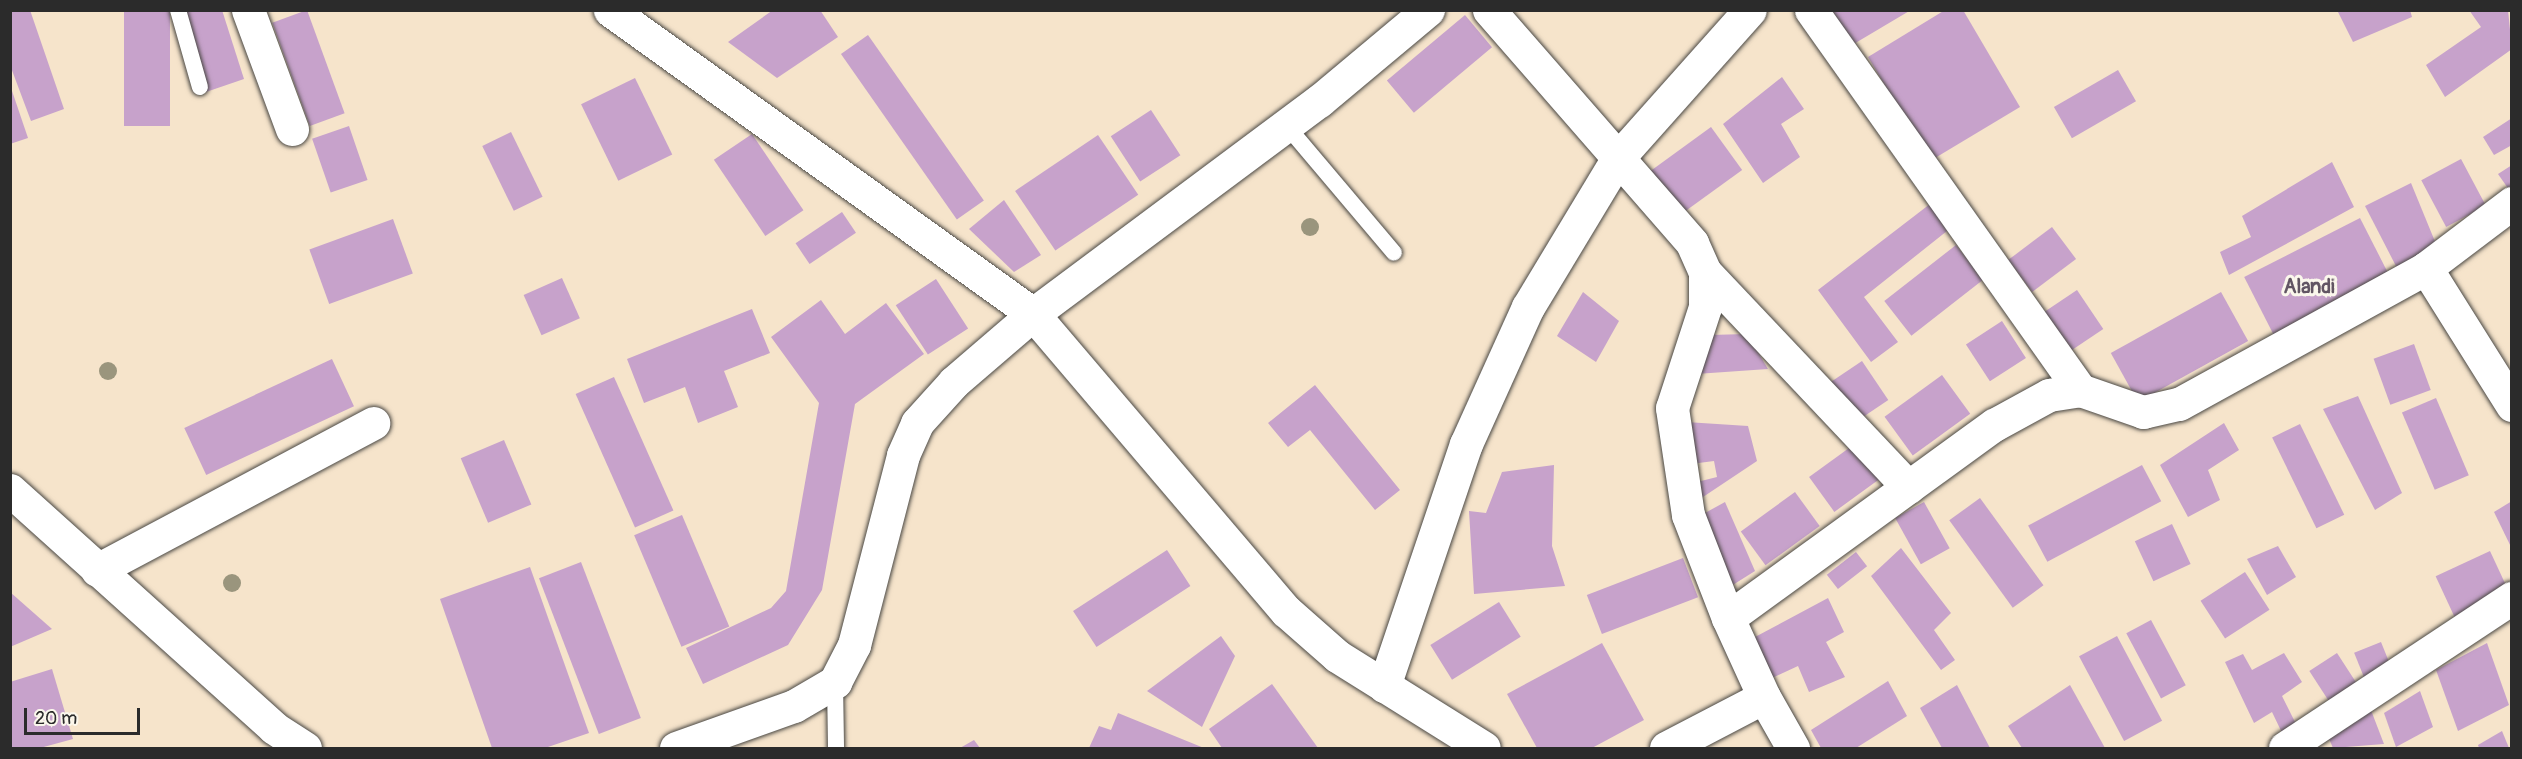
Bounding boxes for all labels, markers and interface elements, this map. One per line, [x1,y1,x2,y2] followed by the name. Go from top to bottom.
[2283,274,2335,298] district label: Alandi
[27,696,142,734] scale bar
[35,707,77,730] text: 20 m

